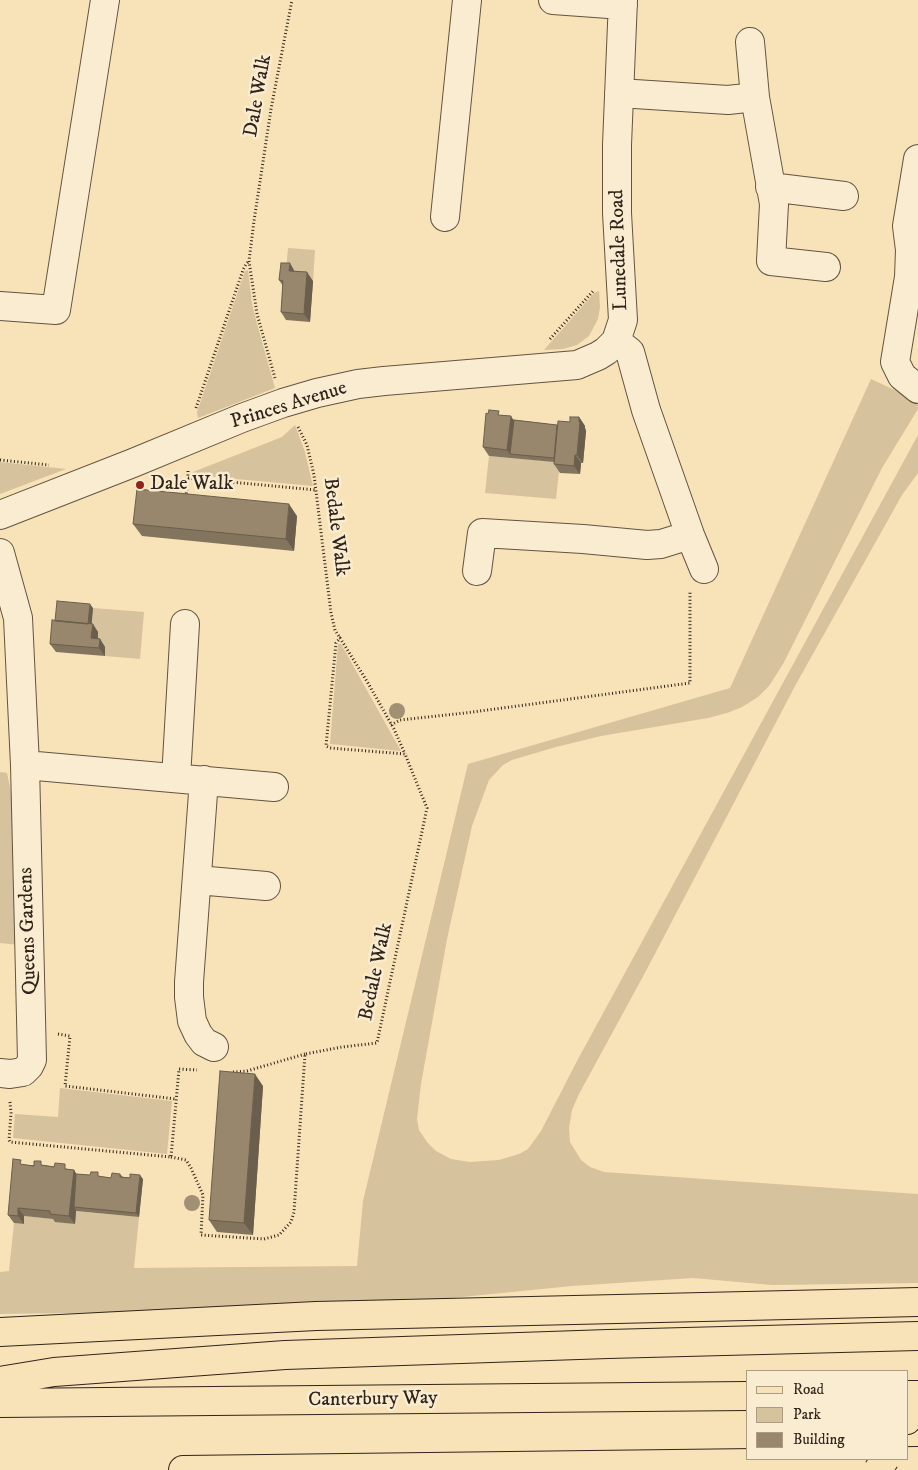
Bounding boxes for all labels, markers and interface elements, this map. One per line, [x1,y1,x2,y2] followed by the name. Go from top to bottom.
[240,53,278,139] street label: Dale Walk
[606,189,634,311] street label: Lunedale Road
[228,377,350,435] street label: Princes Avenue
[150,473,233,497] place label: Dale Walk
[317,476,353,578] street label: Bedale Walk
[134,479,146,491] marker: Dale Walk
[15,867,43,995] street label: Queens Gardens
[355,921,399,1023] street label: Bedale Walk
[746,1370,908,1460] legend
[793,1380,824,1399] text: Road
[308,1387,438,1413] street label: Canterbury Way
[793,1405,821,1424] text: Park
[793,1430,845,1449] text: Building

